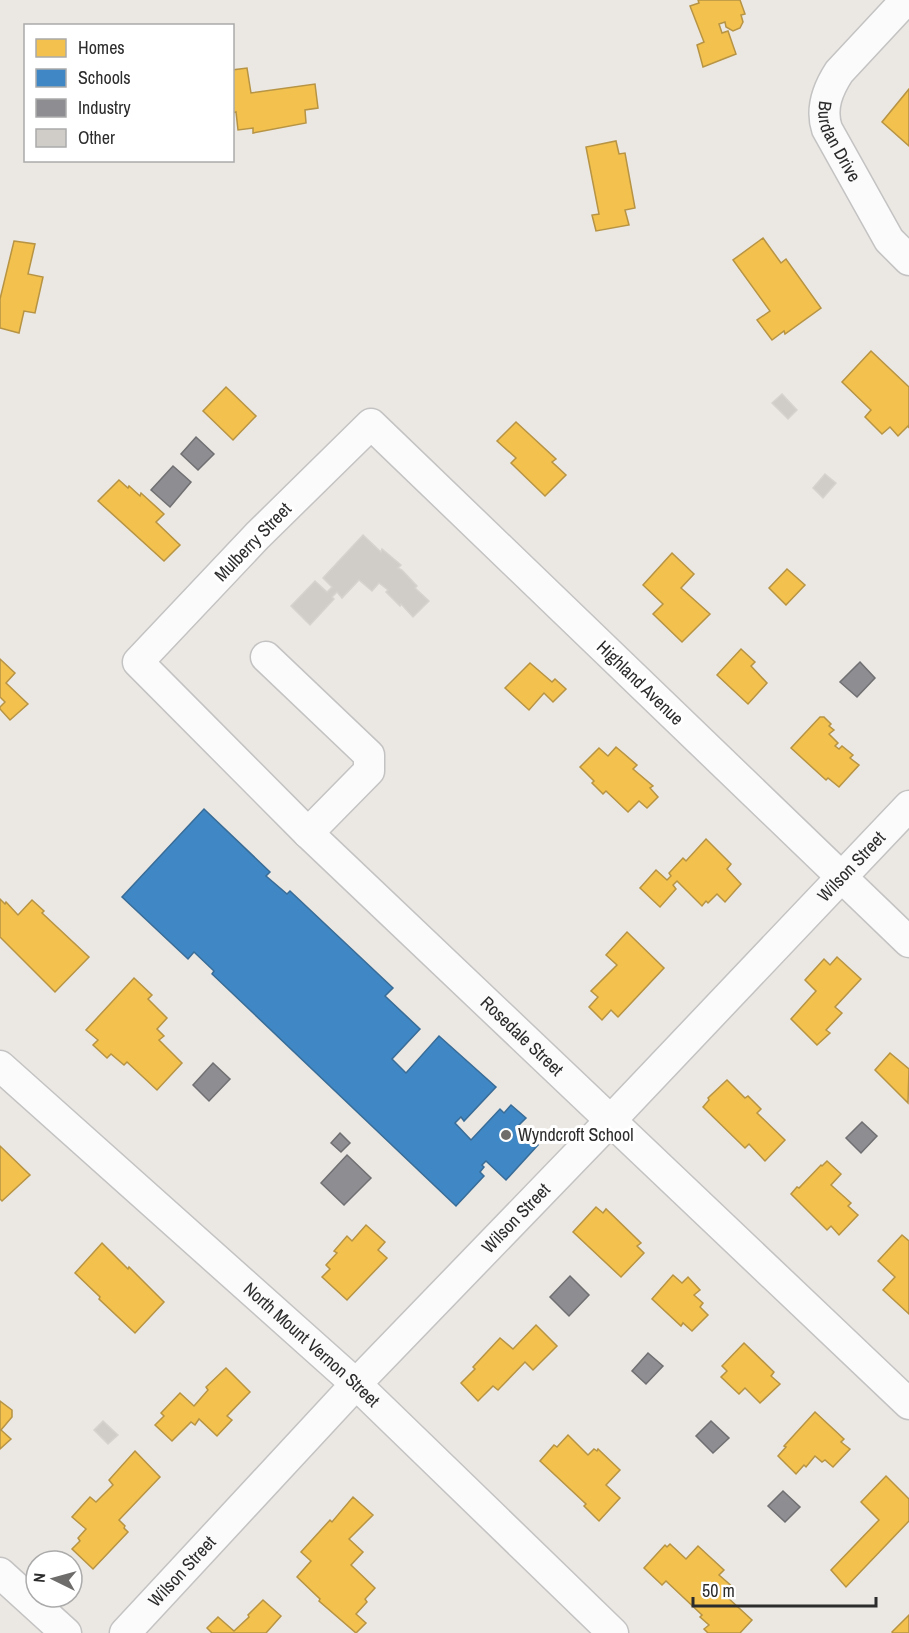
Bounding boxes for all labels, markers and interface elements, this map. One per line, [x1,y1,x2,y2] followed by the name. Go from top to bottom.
[24,24,234,162] legend
[78,35,125,60] text: Homes
[78,65,131,90] text: Schools
[78,95,131,120] text: Industry
[812,99,867,186] street label: Burdan Drive
[78,125,115,150] text: Other
[209,497,297,587] street label: Mulberry Street
[591,635,689,731] street label: Highland Avenue
[811,826,891,907] street label: Wilson Street
[475,990,569,1081] street label: Rosedale Street
[518,1122,634,1147] place label: Wyndcroft School
[499,1128,513,1142] marker: Wyndcroft School
[476,1177,555,1259] street label: Wilson Street
[238,1276,386,1412] street label: North Mount Vernon Street
[142,1530,221,1612] street label: Wilson Street
[24,1549,84,1609] north arrow
[693,1570,876,1608] scale bar
[28,1572,50,1583] text: N
[702,1578,735,1603] text: 50 m

